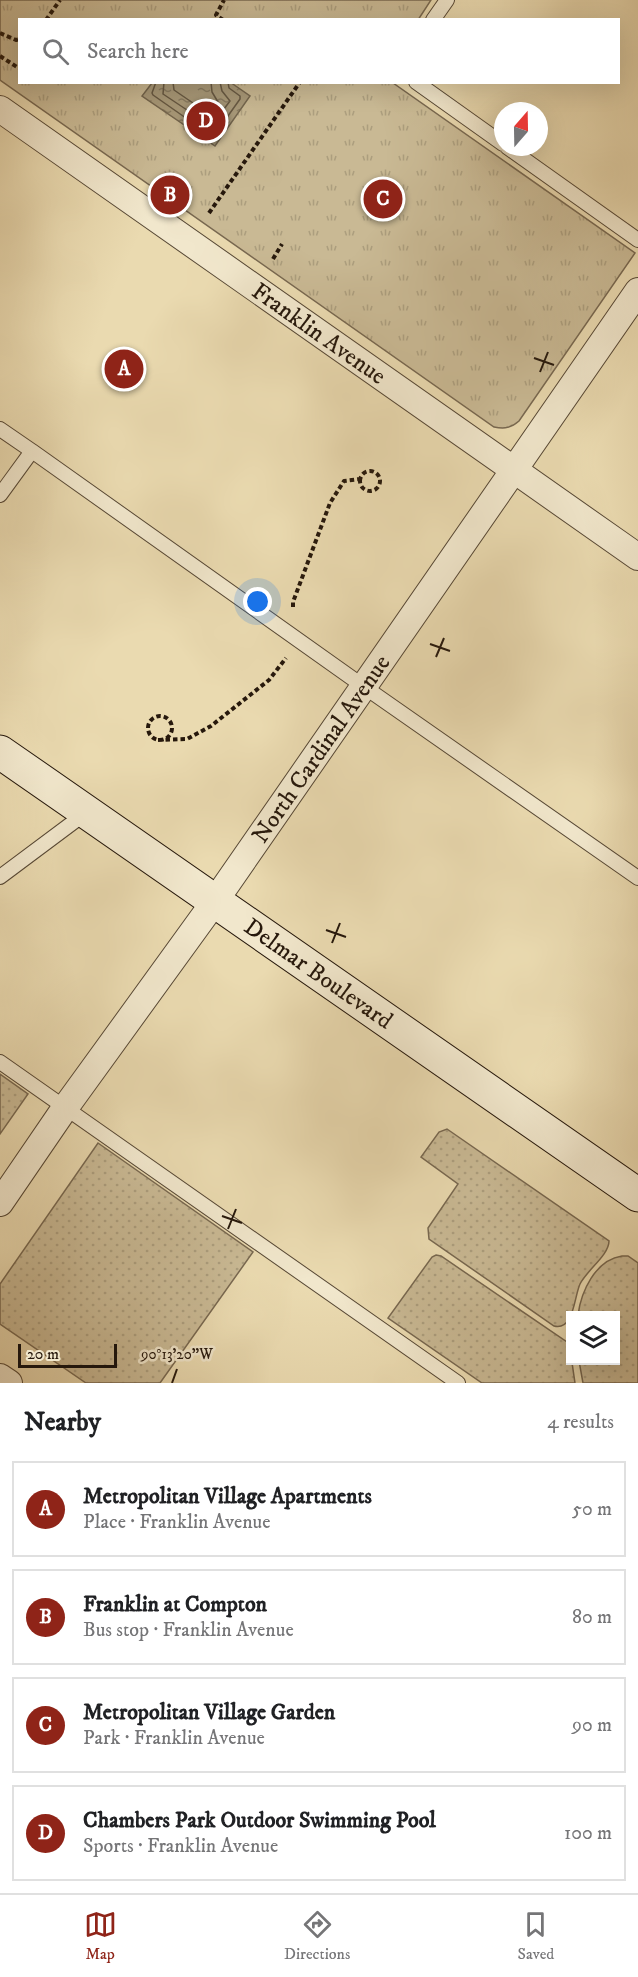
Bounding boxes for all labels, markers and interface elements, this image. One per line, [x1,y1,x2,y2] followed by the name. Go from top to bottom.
[18,18,620,84] search box
[39,35,72,68] icon: search
[87,38,189,65] text: Search here
[186,98,226,144] pin: D
[494,102,548,156] north arrow
[150,172,190,218] pin: B
[364,176,403,222] pin: C
[246,276,392,391] street label: Franklin Avenue
[104,346,144,392] pin: A
[243,587,272,616] your location
[246,649,397,849] street label: North Cardinal Avenue
[238,912,398,1036] street label: Delmar Boulevard
[566,1311,620,1365] map controls
[566,1311,620,1365] button: layers
[18,1341,117,1368] scale bar
[27,1344,59,1364] text: 20 m
[140,1345,213,1364] text: 90°13'20"W
[24,1406,101,1439] text: Nearby
[547,1410,614,1435] text: 4 results
[83,1483,372,1510] text: Metropolitan Village Apartments
[39,1497,52,1522] text: A
[572,1497,612,1522] text: 50 m
[83,1510,270,1535] text: Place · Franklin Avenue
[83,1591,267,1618] text: Franklin at Compton
[39,1605,52,1630] text: B
[572,1605,612,1630] text: 80 m
[83,1618,294,1643] text: Bus stop · Franklin Avenue
[83,1699,335,1726] text: Metropolitan Village Garden
[39,1713,52,1738] text: C
[572,1713,612,1738] text: 90 m
[83,1726,265,1751] text: Park · Franklin Avenue
[83,1807,436,1834] text: Chambers Park Outdoor Swimming Pool
[38,1821,53,1846] text: D
[564,1821,612,1846] text: 100 m
[83,1834,278,1859] text: Sports · Franklin Avenue
[84,1908,117,1964] tab: Map
[284,1908,350,1964] tab: Directions
[518,1908,554,1964] tab: Saved

